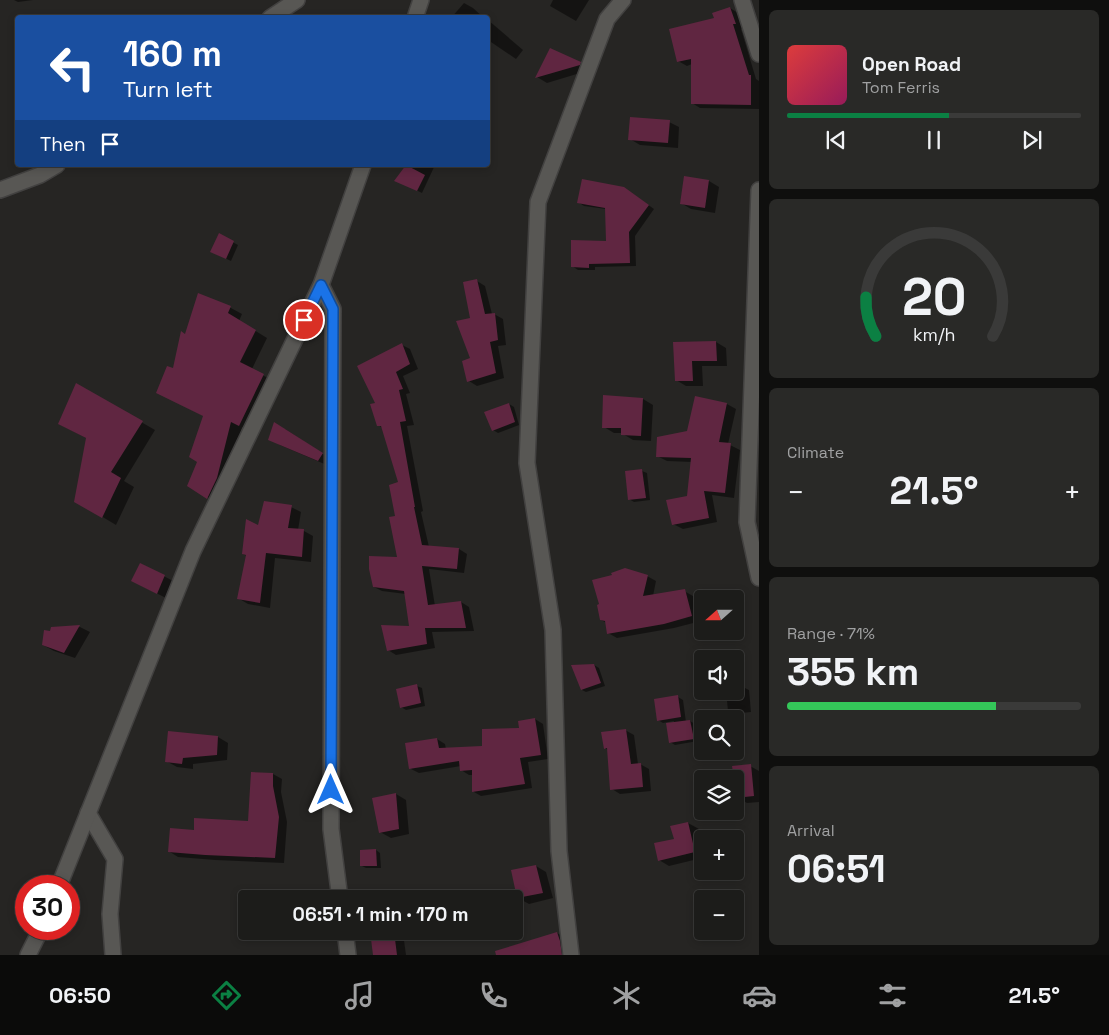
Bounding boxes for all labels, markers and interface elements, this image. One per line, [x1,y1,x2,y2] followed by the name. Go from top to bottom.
[123,32,222,76] text: 160 m
[40,35,105,100] icon: left
[862,52,961,77] text: Open Road
[123,75,213,103] text: Turn left
[862,77,940,98] text: Tom Ferris
[822,126,850,154] icon: previous
[920,126,948,154] icon: pause
[1018,126,1046,154] icon: next
[96,130,124,158] icon: arrive
[40,132,86,157] text: Then
[902,264,966,330] text: 20
[283,299,325,341] pin
[290,306,318,334] icon: arrive
[913,323,955,346] text: km/h
[787,442,844,463] text: Climate
[890,467,978,515] text: 21.5°
[787,474,804,510] text: −
[1064,474,1081,510] text: +
[694,590,744,640] north arrow
[694,590,744,940] map controls
[787,623,875,644] text: Range · 71%
[787,648,919,696] text: 355 km
[694,650,744,700] button: sound
[694,710,744,760] button: search
[304,763,356,815] position arrow
[694,770,744,820] button: layers
[787,820,835,841] text: Arrival
[694,830,744,880] button: +
[787,845,886,893] text: 06:51
[15,875,80,940] speed limit sign: 30
[694,890,744,940] button: −
[293,902,468,927] text: 06:51 · 1 min · 170 m
[209,978,244,1013] icon: directions
[342,978,377,1013] icon: music
[476,978,511,1013] icon: phone
[609,978,644,1013] icon: climate
[742,978,777,1013] icon: car
[875,978,910,1013] icon: filters
[49,981,111,1009] text: 06:50
[1008,981,1060,1009] text: 21.5°

